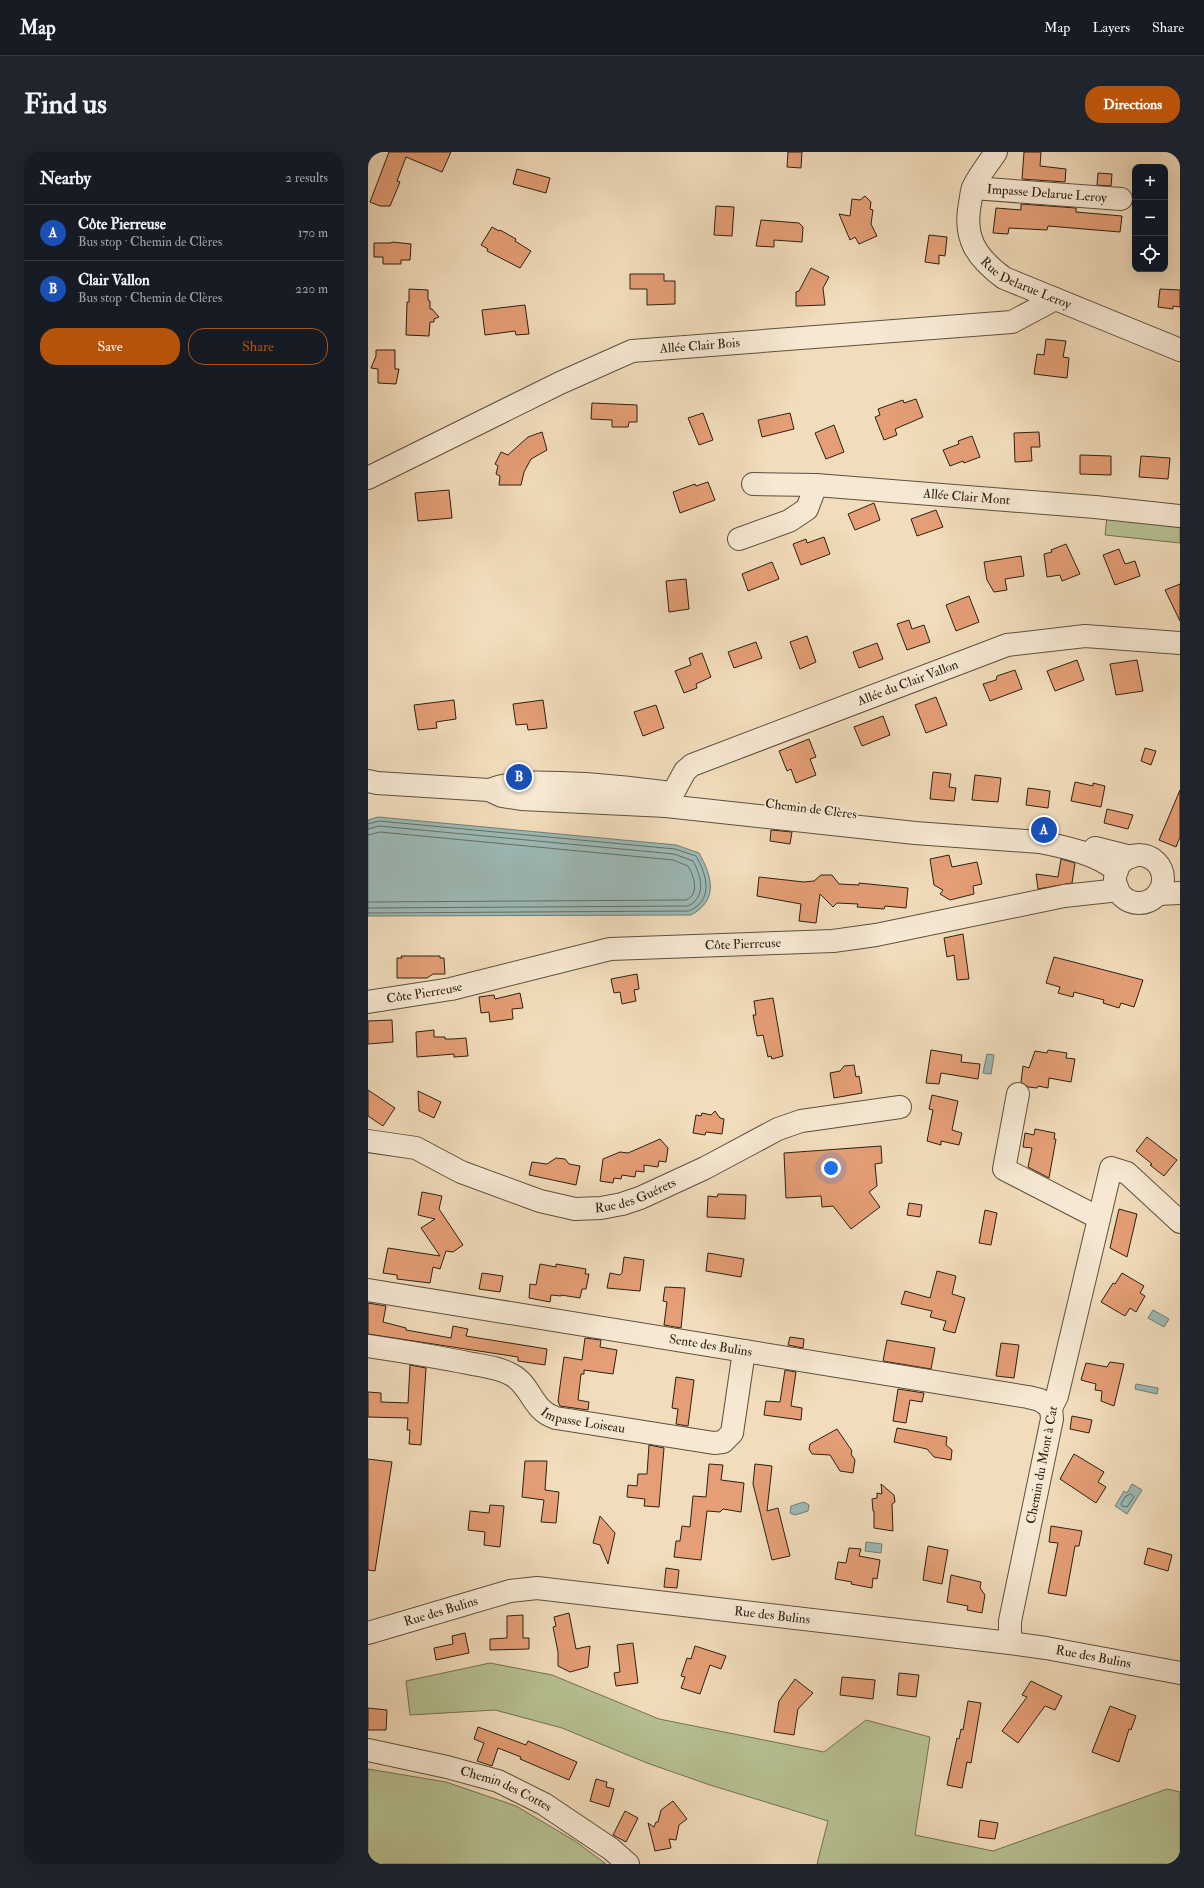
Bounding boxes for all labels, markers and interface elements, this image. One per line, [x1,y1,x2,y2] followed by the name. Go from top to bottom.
[20,16,56,40] text: Map
[1044,19,1070,36] text: Map
[1092,19,1130,36] text: Layers
[1152,19,1184,36] text: Share
[1085,86,1180,123] button: Directions
[24,87,107,122] text: Find us
[1132,164,1168,272] map controls
[1132,164,1168,200] button: +
[40,168,91,189] text: Nearby
[285,170,328,186] text: 2 results
[986,181,1108,207] street label: Impasse Delarue Leroy
[1132,200,1168,236] button: −
[78,215,166,234] text: Côte Pierreuse
[49,225,57,241] text: A
[298,225,328,241] text: 170 m
[78,234,222,250] text: Bus stop · Chemin de Clères
[1132,236,1168,272] button: locate
[977,254,1074,314] street label: Rue Delarue Leroy
[78,271,150,290] text: Clair Vallon
[49,281,57,297] text: B
[295,281,328,297] text: 220 m
[78,290,222,306] text: Bus stop · Chemin de Clères
[40,328,180,365] button: Save
[188,328,328,365] button: Share
[658,335,741,357] street label: Allée Clair Bois
[921,485,1011,508] street label: Allée Clair Mont
[854,656,961,710] street label: Allée du Clair Vallon
[506,762,532,792] pin: B
[764,795,858,823] street label: Chemin de Clères
[1031,815,1057,845] pin: A
[705,935,782,954] street label: Côte Pierreuse
[385,978,464,1007] street label: Côte Pierreuse
[821,1158,841,1178] your location
[595,1174,679,1216] street label: Rue des Guérets
[668,1331,754,1360] street label: Sente des Bulins
[537,1404,626,1437] street label: Impasse Loiseau
[1023,1405,1061,1525] street label: Chemin du Mont à Cat
[402,1593,480,1630] street label: Rue des Bulins
[733,1603,812,1628] street label: Rue des Bulins
[1054,1642,1133,1672] street label: Rue des Bulins
[459,1763,555,1815] street label: Chemin des Cottes

